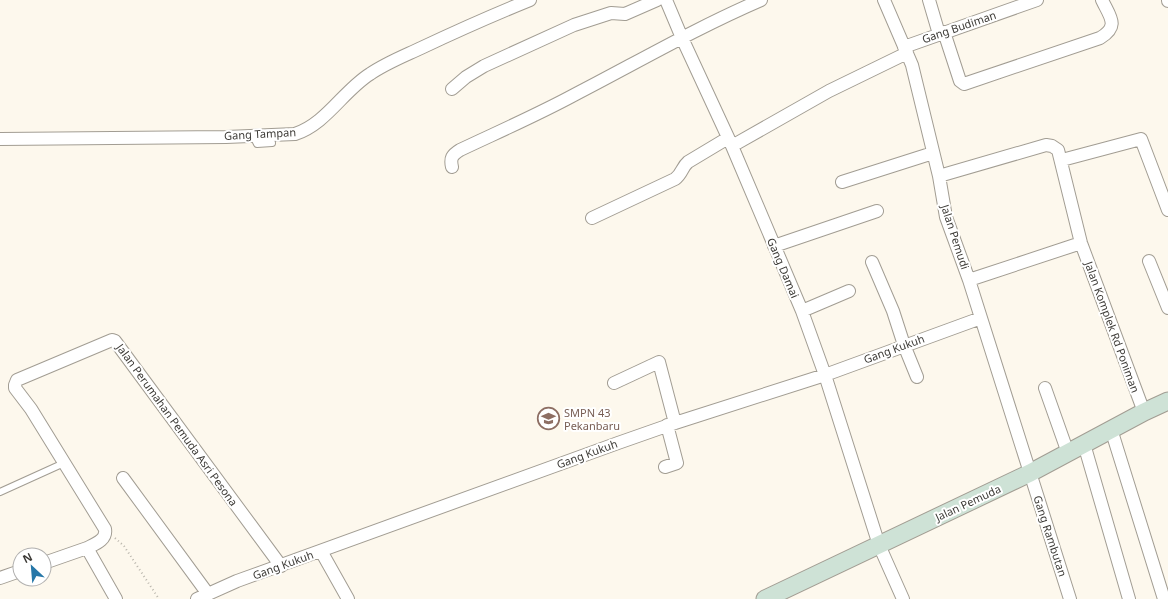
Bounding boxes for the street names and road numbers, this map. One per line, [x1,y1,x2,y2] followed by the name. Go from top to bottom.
[920,7,998,46] street label: Gang Budiman
[224,124,296,143] street label: Gang Tampan
[938,202,973,271] street label: Jalan Pemudi
[764,235,803,300] street label: Gang Damai
[1081,258,1143,395] street label: Jalan Komplek Rd Poniman
[861,331,926,366] street label: Gang Kukuh
[113,340,241,509] street label: Jalan Perumahan Pemuda Asri Pesona
[554,436,619,471] street label: Gang Kukuh
[932,481,1003,525] street label: Jalan Pemuda
[1030,493,1071,578] street label: Gang Rambutan
[250,547,315,582] street label: Gang Kukuh

